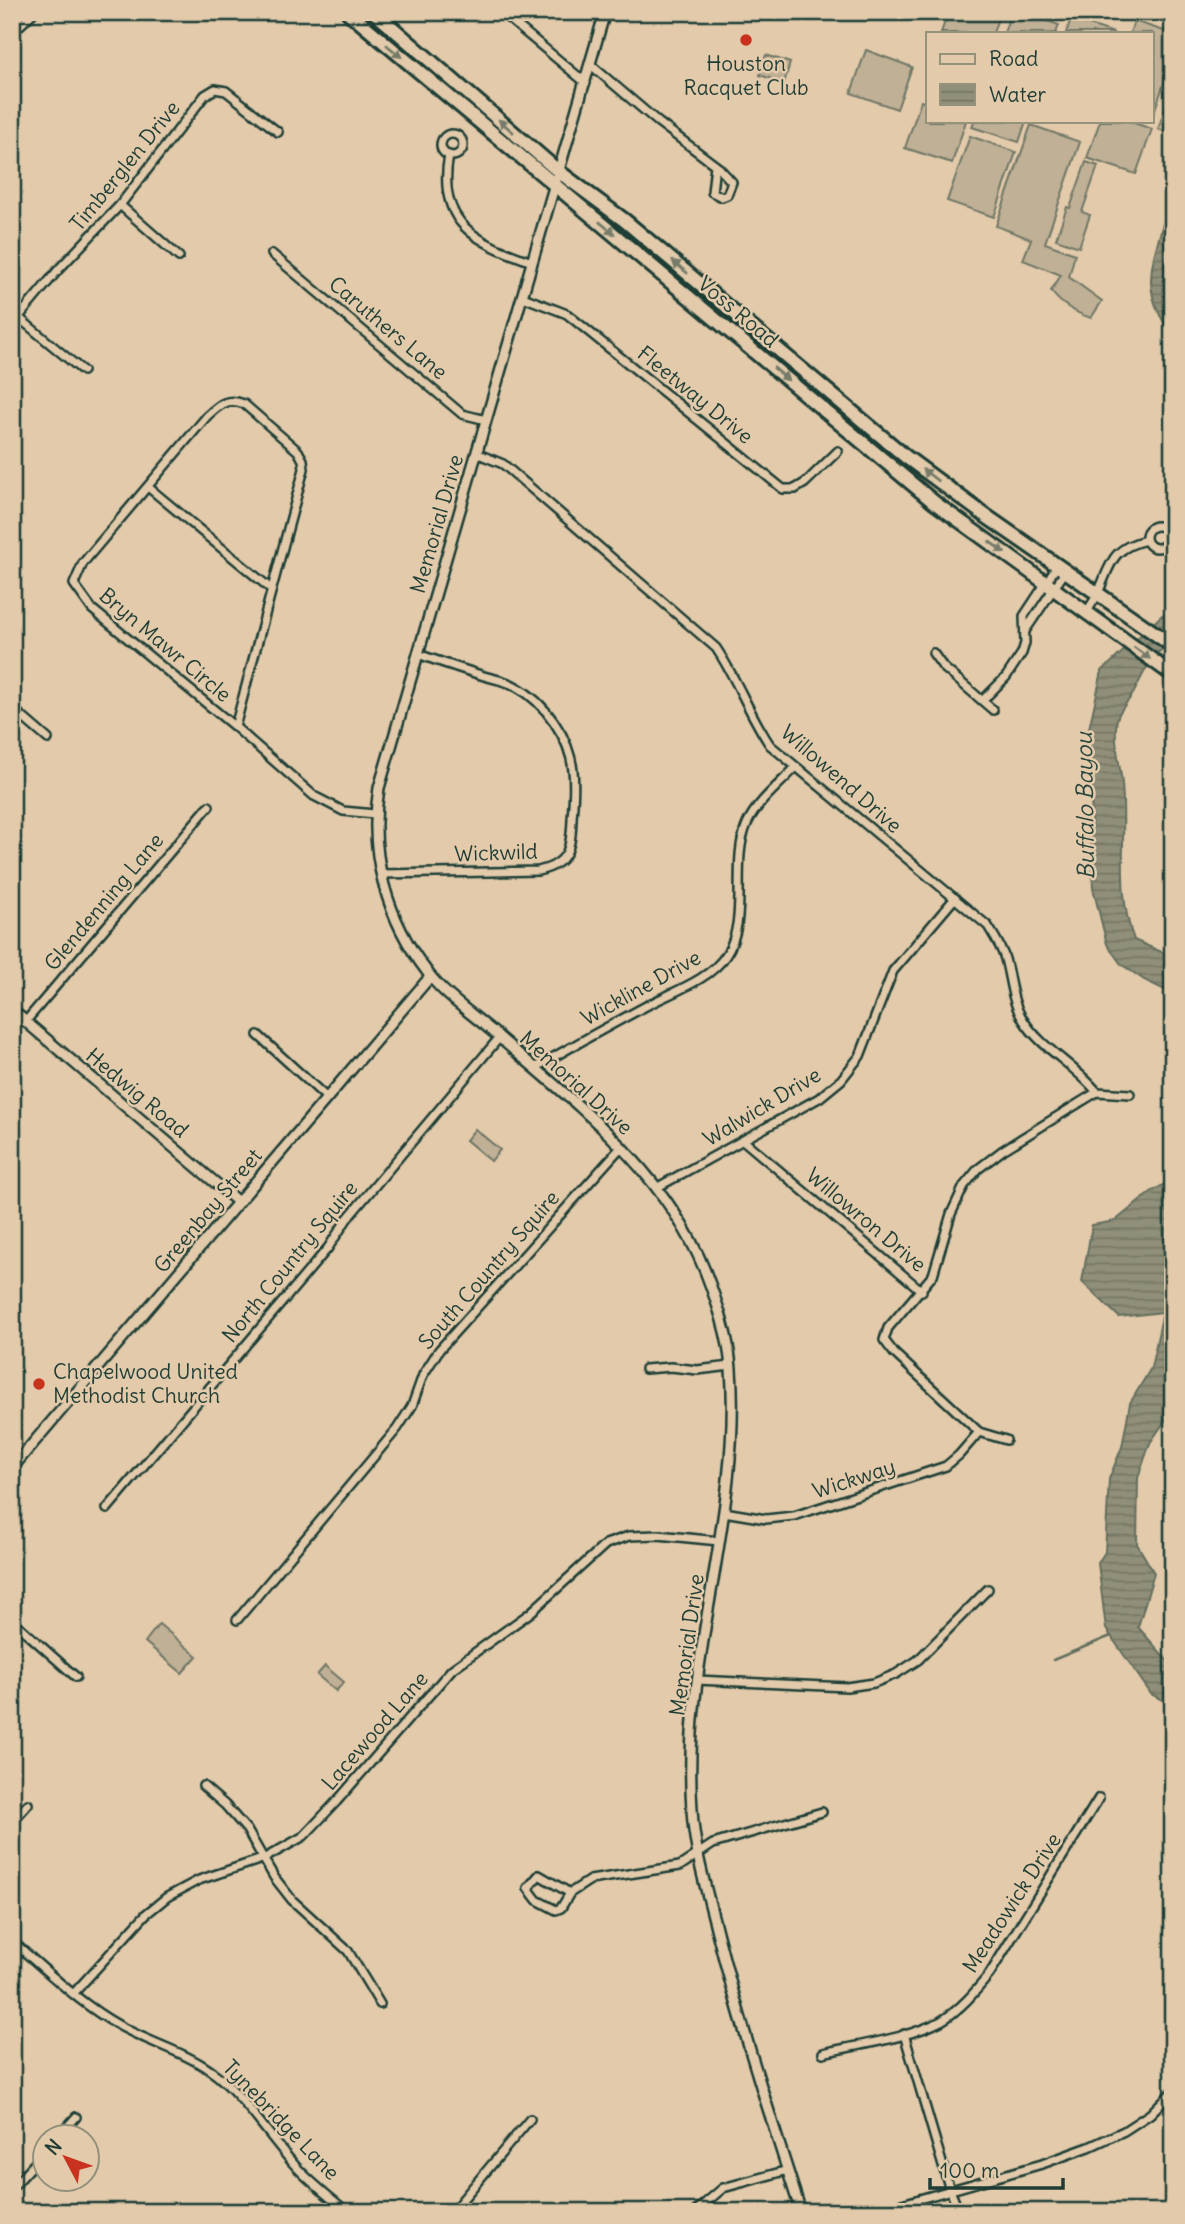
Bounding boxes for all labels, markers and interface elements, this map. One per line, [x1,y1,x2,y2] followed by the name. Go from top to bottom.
[738,32,754,48] marker: Houston Racquet Club
[926,32,1154,122] legend
[386,43,403,58] one-way arrow
[989,45,1038,72] text: Road
[683,50,809,101] place label: Houston Racquet Club
[989,81,1047,108] text: Water
[64,95,185,236] street label: Timberglen Drive
[498,119,515,134] one-way arrow
[597,221,615,236] one-way arrow
[672,259,690,274] one-way arrow
[323,270,453,385] street label: Caruthers Lane
[692,270,784,353] street label: Voss Road
[632,340,759,450] street label: Fleetway Drive
[773,366,790,381] one-way arrow
[404,451,469,596] street label: Memorial Drive
[921,468,940,482] one-way arrow
[988,540,1006,554] one-way arrow
[94,582,237,708] street label: Bryn Mawr Circle
[1133,646,1151,660] one-way arrow
[775,719,908,839] street label: Willowend Drive
[1069,731,1100,880] water label: Buffalo Bayou
[38,827,169,976] street label: Glendenning Lane
[454,838,538,867] street label: Wickwild
[576,944,705,1032] street label: Wickline Drive
[514,1025,639,1141] street label: Memorial Drive
[80,1042,194,1143] street label: Hedwig Road
[698,1061,825,1152] street label: Walwick Drive
[148,1143,268,1278] street label: Greenbay Street
[801,1162,932,1278] street label: Willowron Drive
[216,1175,363,1348] street label: North Country Squire
[412,1185,565,1355] street label: South Country Squire
[53,1358,238,1409] place label: Chapelwood United Methodist Church
[31,1376,47,1392] marker: Chapelwood United Methodist Church
[809,1452,899,1505] street label: Wickway
[663,1572,710,1718] street label: Memorial Drive
[316,1666,434,1796] street label: Lacewood Lane
[956,1828,1067,1978] street label: Meadowick Drive
[217,2054,346,2185] street label: Tynebridge Lane
[32,2122,102,2192] north arrow
[40,2134,67,2160] text: N
[930,2147,1062,2191] scale bar
[940,2157,999,2184] text: 100 m

